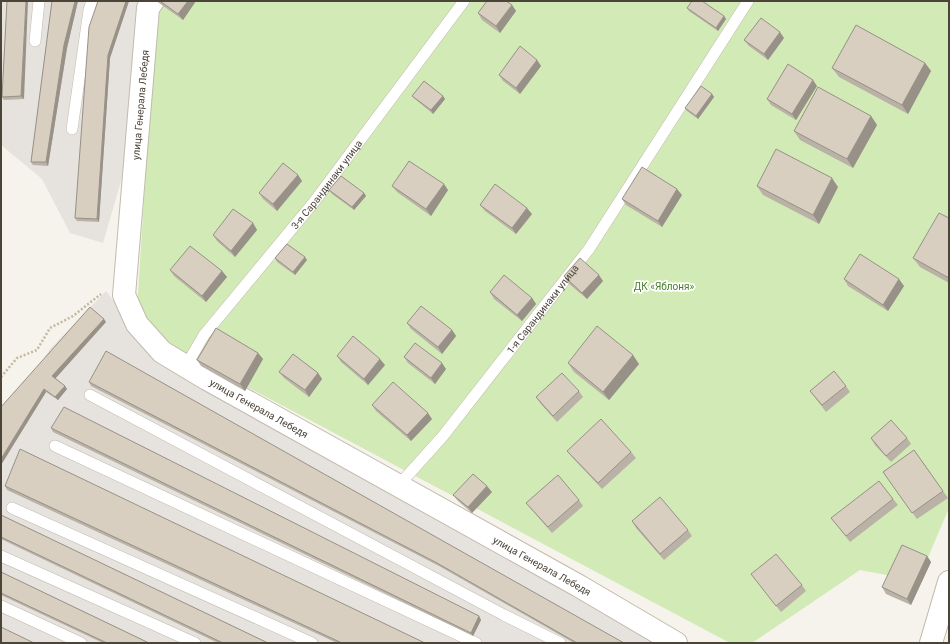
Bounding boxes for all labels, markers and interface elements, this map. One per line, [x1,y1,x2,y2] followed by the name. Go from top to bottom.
[130,50,151,161] street label: улица Генерала Лебедя
[289,138,364,231] street label: 3-я Сарандинаки улица
[505,263,581,356] street label: 1-я Сарандинаки улица
[634,281,695,292] park label: ДК «Яблоня»
[208,377,310,440] street label: улица Генерала Лебедя
[491,534,593,598] street label: улица Генерала Лебедя

